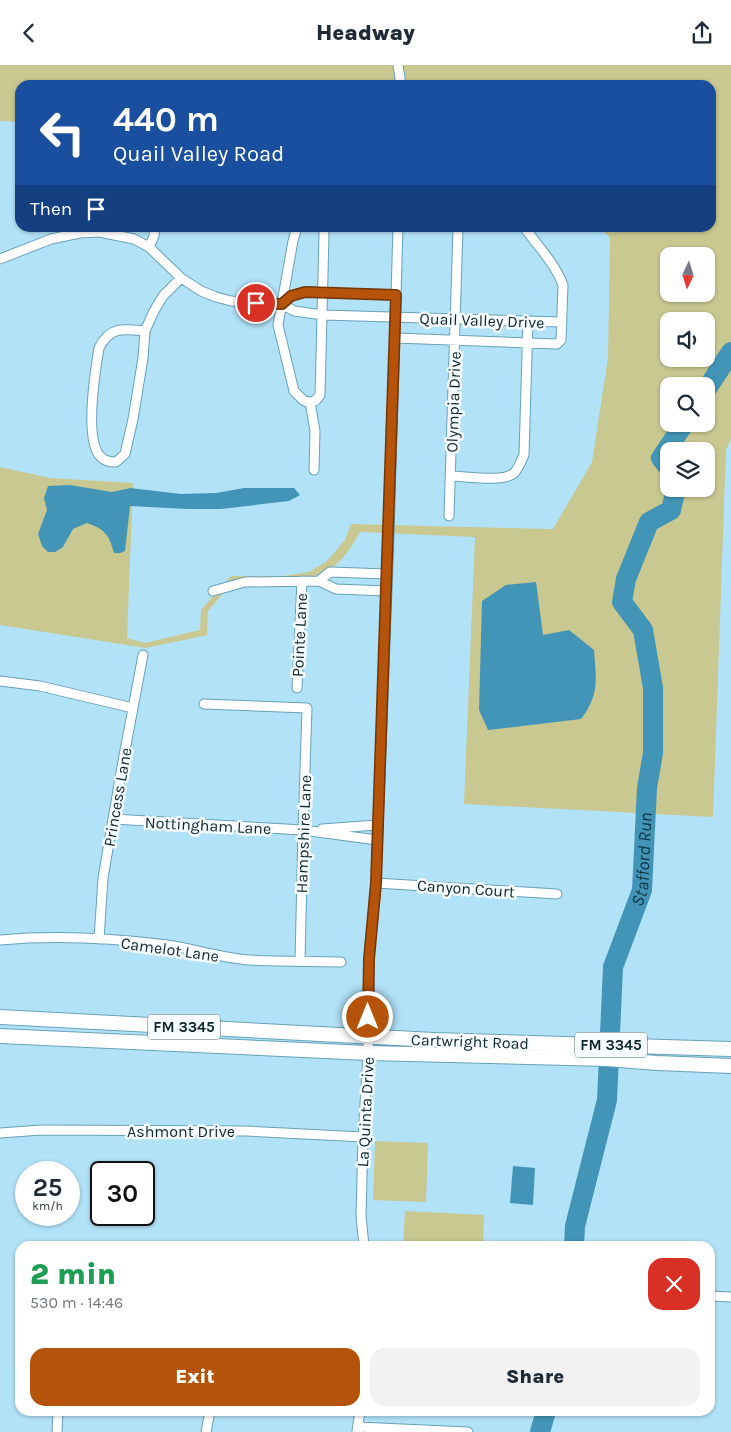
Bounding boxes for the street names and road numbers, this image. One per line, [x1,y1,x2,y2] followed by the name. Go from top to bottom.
[419,309,545,332] street label: Quail Valley Drive
[442,351,465,453] street label: Olympia Drive
[288,592,311,678] street label: Pointe Lane
[99,746,136,848] street label: Princess Lane
[292,774,315,894] street label: Hampshire Lane
[144,813,272,838] street label: Nottingham Lane
[416,876,515,901] street label: Canyon Court
[120,933,220,966] street label: Camelot Lane
[148,1015,220,1039] road number: FM 3345
[411,1030,529,1053] street label: Cartwright Road
[575,1033,647,1057] road number: FM 3345
[353,1056,378,1168] street label: La Quinta Drive
[127,1122,235,1141] street label: Ashmont Drive

